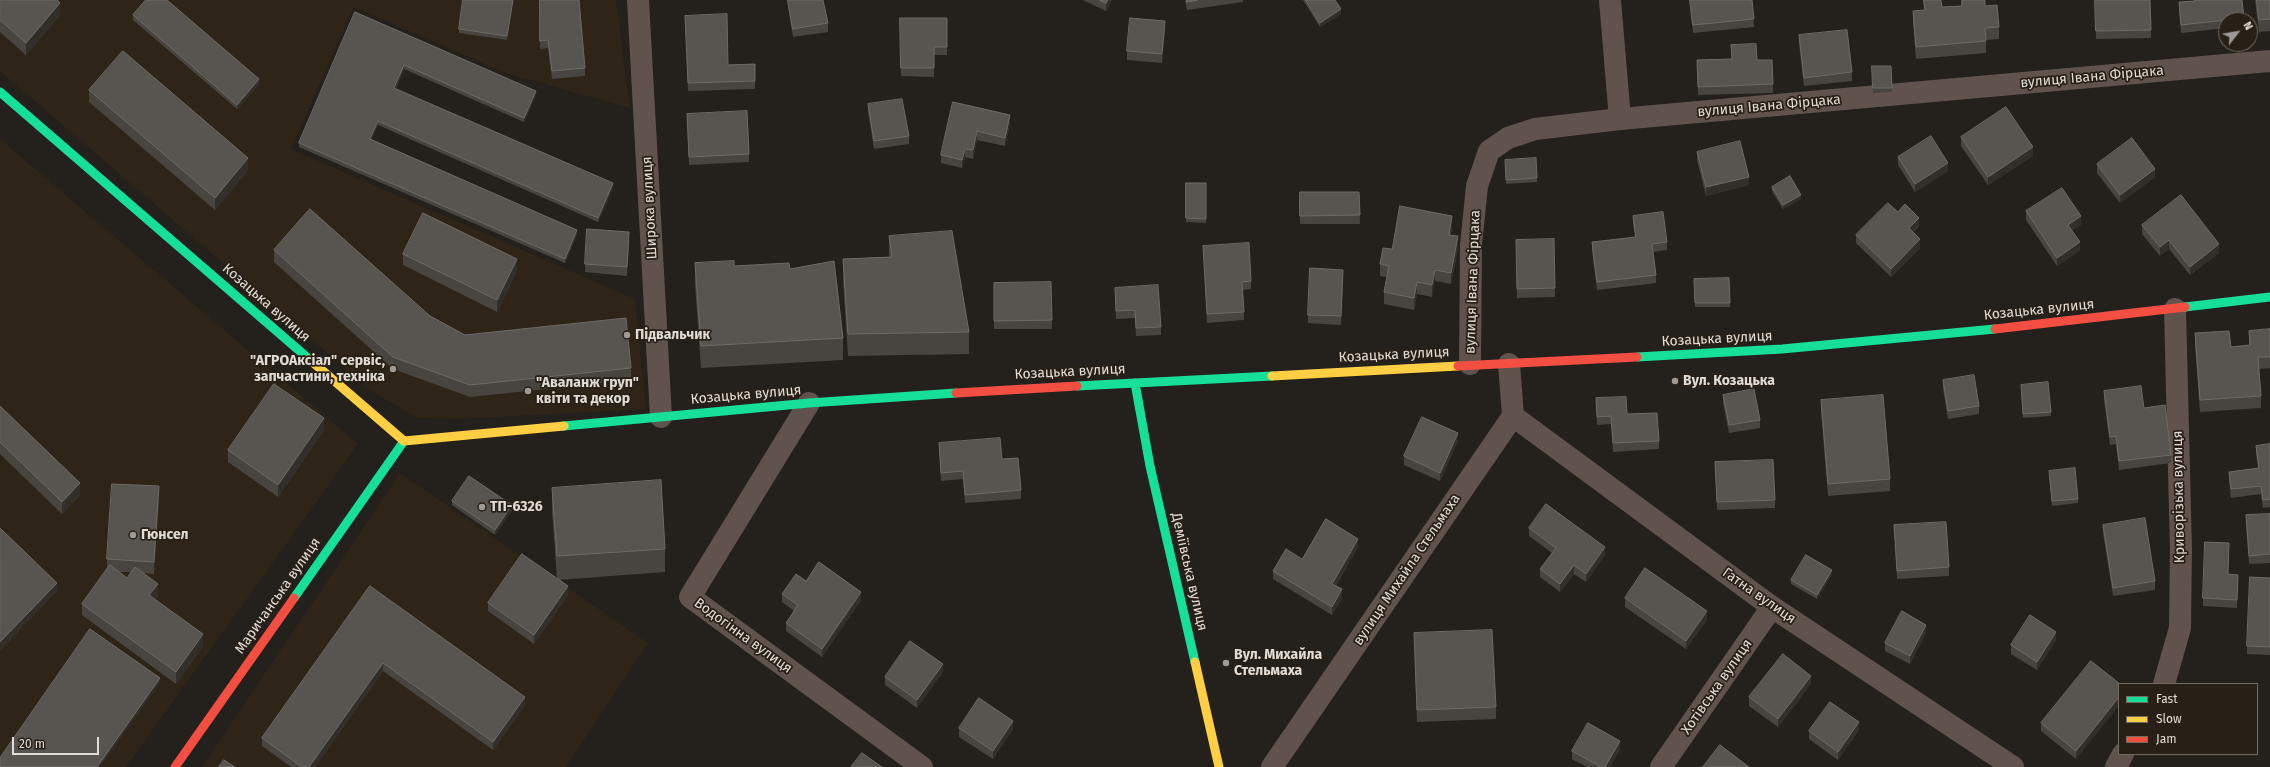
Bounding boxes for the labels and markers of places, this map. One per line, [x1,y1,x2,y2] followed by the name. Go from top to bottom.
[635,327,710,343] place label: Підвальчик
[622,330,632,340] marker: Підвальчик
[250,353,385,386] place label: "АГРОАксіал" сервіс, запчастини, техніка
[388,364,398,374] marker: "АГРОАксіал" сервіс, запчастини, техніка
[1683,373,1775,389] place label: Вул. Козацька
[536,375,639,408] place label: "Аваланж груп" квіти та декор
[1670,376,1680,386] marker: Вул. Козацька
[523,386,533,396] marker: "Аваланж груп" квіти та декор
[490,499,543,515] place label: ТП-6326
[477,502,487,512] marker: ТП-6326
[141,527,189,543] place label: Гюнсел
[128,530,138,540] marker: Гюнсел
[1234,647,1322,680] place label: Вул. Михайла Стельмаха
[1221,658,1231,668] marker: Вул. Михайла Стельмаха

